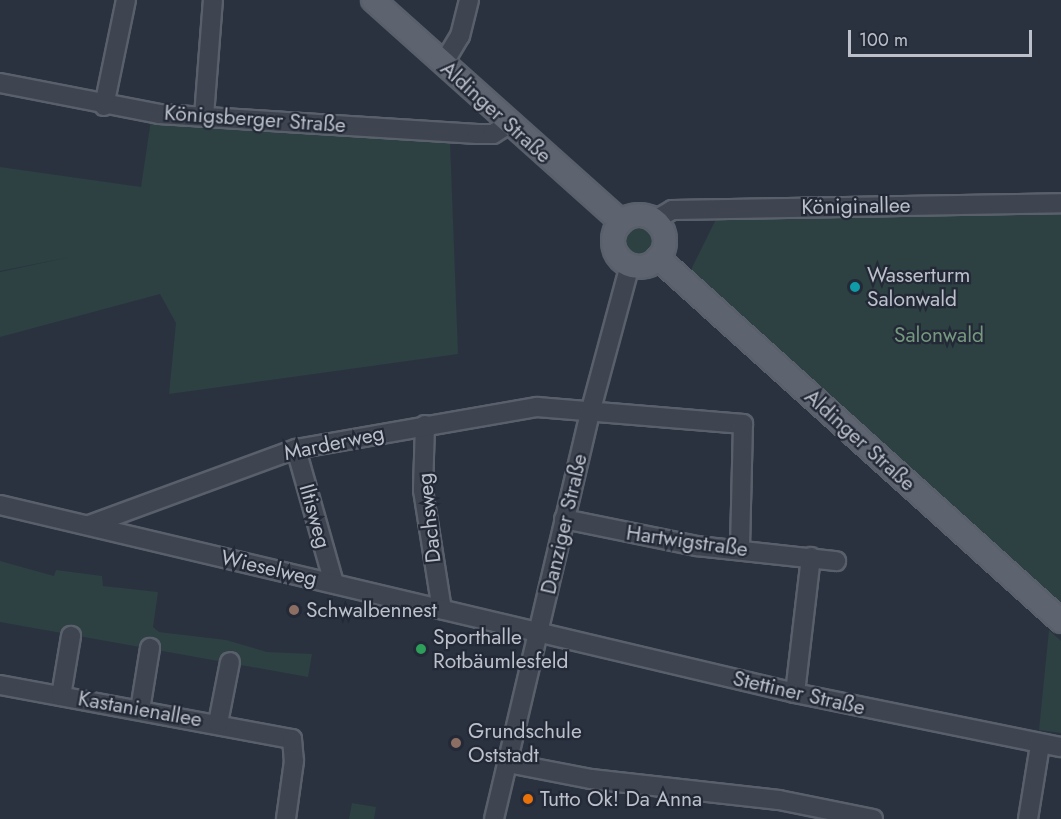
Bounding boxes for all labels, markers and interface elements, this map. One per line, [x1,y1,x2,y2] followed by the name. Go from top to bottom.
[851,18,1036,56] scale bar
[859,27,908,53] text: 100 m
[436,56,556,168] street label: Aldinger Straße
[163,100,347,138] street label: Königsberger Straße
[801,192,911,220] street label: Königinallee
[867,262,970,312] place label: Wasserturm Salonwald
[848,280,862,294] marker: Wasserturm Salonwald
[894,322,984,348] park label: Salonwald
[800,384,920,496] street label: Aldinger Straße
[282,420,386,466] street label: Marderweg
[536,451,592,597] street label: Danziger Straße
[412,472,446,564] street label: Dachsweg
[294,481,336,551] street label: Iltisweg
[625,520,749,562] street label: Hartwigstraße
[218,545,320,591] street label: Wieselweg
[306,597,437,623] place label: Schwalbennest
[287,603,301,617] marker: Schwalbennest
[433,624,569,674] place label: Sporthalle Rotbäumlesfeld
[414,642,428,656] marker: Sporthalle Rotbäumlesfeld
[731,666,867,720] street label: Stettiner Straße
[76,686,204,732] street label: Kastanienallee
[468,718,582,768] place label: Grundschule Oststadt
[449,736,463,750] marker: Grundschule Oststadt
[540,786,702,812] place label: Tutto Ok! Da Anna
[521,792,535,806] marker: Tutto Ok! Da Anna

